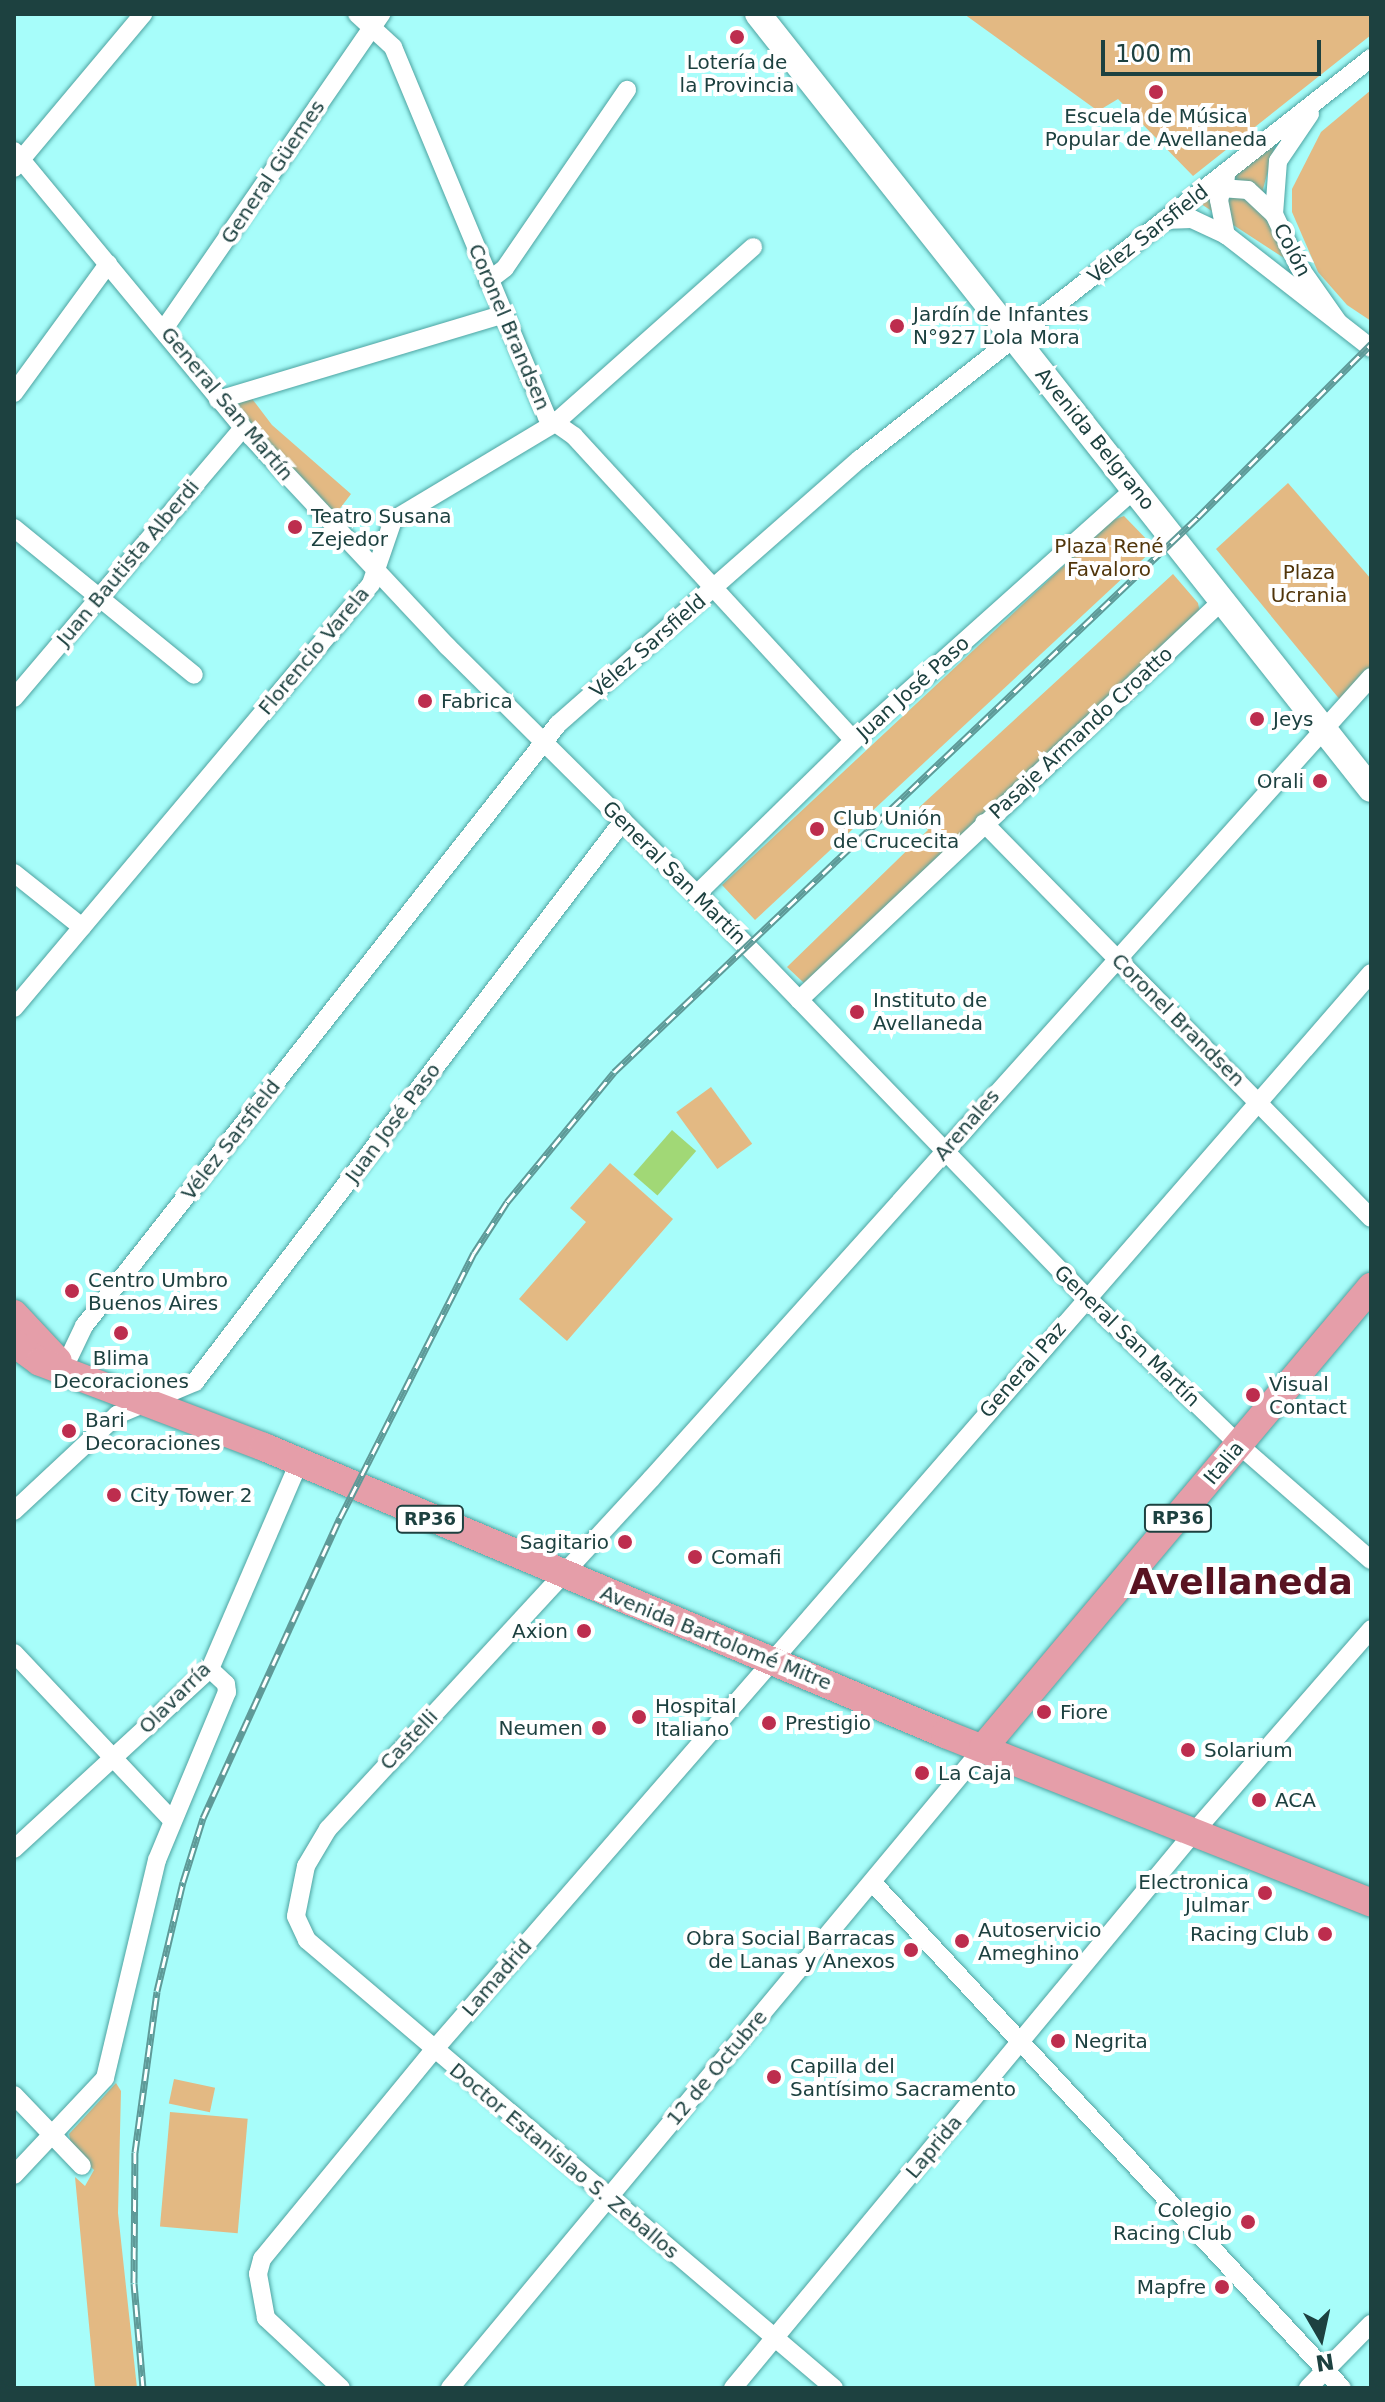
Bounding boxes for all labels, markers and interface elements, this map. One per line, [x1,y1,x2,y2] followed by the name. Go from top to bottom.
[1105,24,1325,74] scale bar
[728,28,746,46] marker: Lotería de la Provincia
[1115,40,1192,68] text: 100 m
[680,50,794,97] place label: Lotería de la Provincia
[1147,83,1165,101] marker: Escuela de Música Popular de Avellaneda
[216,96,330,248] street label: General Güemes
[1045,104,1267,151] place label: Escuela de Música Popular de Avellaneda
[1083,180,1213,288] street label: Vélez Sarsfield
[1268,219,1316,281] street label: Colón
[463,240,555,414] street label: Coronel Brandsen
[913,302,1089,349] place label: Jardín de Infantes N°927 Lola Mora
[888,317,906,335] marker: Jardín de Infantes N°927 Lola Mora
[156,322,298,486] street label: General San Martín
[1030,363,1160,515] street label: Avenida Belgrano
[52,475,204,651] street label: Juan Bautista Alberdi
[311,504,452,551] place label: Teatro Susana Zejedor
[286,518,304,536] marker: Teatro Susana Zejedor
[1054,534,1164,581] park label: Plaza René Favaloro
[1271,560,1347,607] park label: Plaza Ucrania
[254,582,374,720] street label: Florencio Varela
[585,589,711,703] street label: Vélez Sarsfield
[852,631,974,745] street label: Juan José Paso
[984,642,1178,824] street label: Pasaje Armando Croatto
[441,689,513,713] place label: Fabrica
[416,692,434,710] marker: Fabrica
[1273,707,1313,731] place label: Jeys
[1248,710,1266,728] marker: Jeys
[1257,769,1304,793] place label: Orali
[1311,772,1329,790] marker: Orali
[597,796,751,950] street label: General San Martín
[833,806,959,853] place label: Club Unión de Crucecita
[808,820,826,838] marker: Club Unión de Crucecita
[1107,949,1249,1091] street label: Coronel Brandsen
[873,988,987,1035] place label: Instituto de Avellaneda
[848,1003,866,1021] marker: Instituto de Avellaneda
[340,1059,446,1187] street label: Juan José Paso
[177,1075,285,1205] street label: Vélez Sarsfield
[929,1084,1005,1166] street label: Arenales
[1049,1260,1205,1412] street label: General San Martín
[88,1268,228,1315] place label: Centro Umbro Buenos Aires
[63,1282,81,1300] marker: Centro Umbro Buenos Aires
[975,1317,1071,1423] street label: General Paz
[112,1324,130,1342] marker: Blima Decoraciones
[53,1346,189,1393] place label: Blima Decoraciones
[1269,1372,1347,1419] place label: Visual Contact
[1244,1386,1262,1404] marker: Visual Contact
[85,1408,221,1455] place label: Bari Decoraciones
[60,1422,78,1440] marker: Bari Decoraciones
[1199,1436,1249,1490] street label: Italia
[130,1483,253,1507] place label: City Tower 2
[105,1486,123,1504] marker: City Tower 2
[1142,1504,1214,1532] road number: RP36
[394,1505,466,1533] road number: RP36
[520,1530,609,1554] place label: Sagitario
[616,1533,634,1551] marker: Sagitario
[711,1545,782,1569] place label: Comafi
[686,1548,704,1566] marker: Comafi
[1129,1560,1353,1604] district label: Avellaneda
[597,1581,835,1695] street label: Avenida Bartolomé Mitre
[512,1619,568,1643] place label: Axion
[575,1622,593,1640] marker: Axion
[134,1657,216,1739] street label: Olavarría
[655,1694,737,1741] place label: Hospital Italiano
[1060,1700,1108,1724] place label: Fiore
[1035,1703,1053,1721] marker: Fiore
[375,1705,443,1775] street label: Castelli
[630,1708,648,1726] marker: Hospital Italiano
[785,1711,871,1735] place label: Prestigio
[760,1714,778,1732] marker: Prestigio
[499,1716,583,1740] place label: Neumen
[590,1719,608,1737] marker: Neumen
[1204,1738,1293,1762] place label: Solarium
[1179,1741,1197,1759] marker: Solarium
[938,1761,1012,1785] place label: La Caja
[913,1764,931,1782] marker: La Caja
[1275,1788,1316,1812] place label: ACA
[1250,1791,1268,1809] marker: ACA
[1138,1870,1249,1917] place label: Electronica Julmar
[1256,1884,1274,1902] marker: Electronica Julmar
[978,1918,1102,1965] place label: Autoservicio Ameghino
[1190,1922,1309,1946] place label: Racing Club
[1316,1925,1334,1943] marker: Racing Club
[686,1926,895,1973] place label: Obra Social Barracas de Lanas y Anexos
[953,1932,971,1950] marker: Autoservicio Ameghino
[457,1935,537,2021] street label: Lamadrid
[902,1941,920,1959] marker: Obra Social Barracas de Lanas y Anexos
[662,2005,772,2131] street label: 12 de Octubre
[1074,2029,1148,2053] place label: Negrita
[1049,2032,1067,2050] marker: Negrita
[790,2054,1016,2101] place label: Capilla del Santísimo Sacramento
[445,2058,683,2264] street label: Doctor Estanislao S. Zeballos
[765,2068,783,2086] marker: Capilla del Santísimo Sacramento
[901,2111,967,2183] street label: Laprida
[1113,2198,1232,2245] place label: Colegio Racing Club
[1239,2213,1257,2231] marker: Colegio Racing Club
[1137,2275,1206,2299] place label: Mapfre
[1213,2278,1231,2296] marker: Mapfre
[1281,2298,1361,2378] north arrow
[1314,2348,1336,2376] text: N

